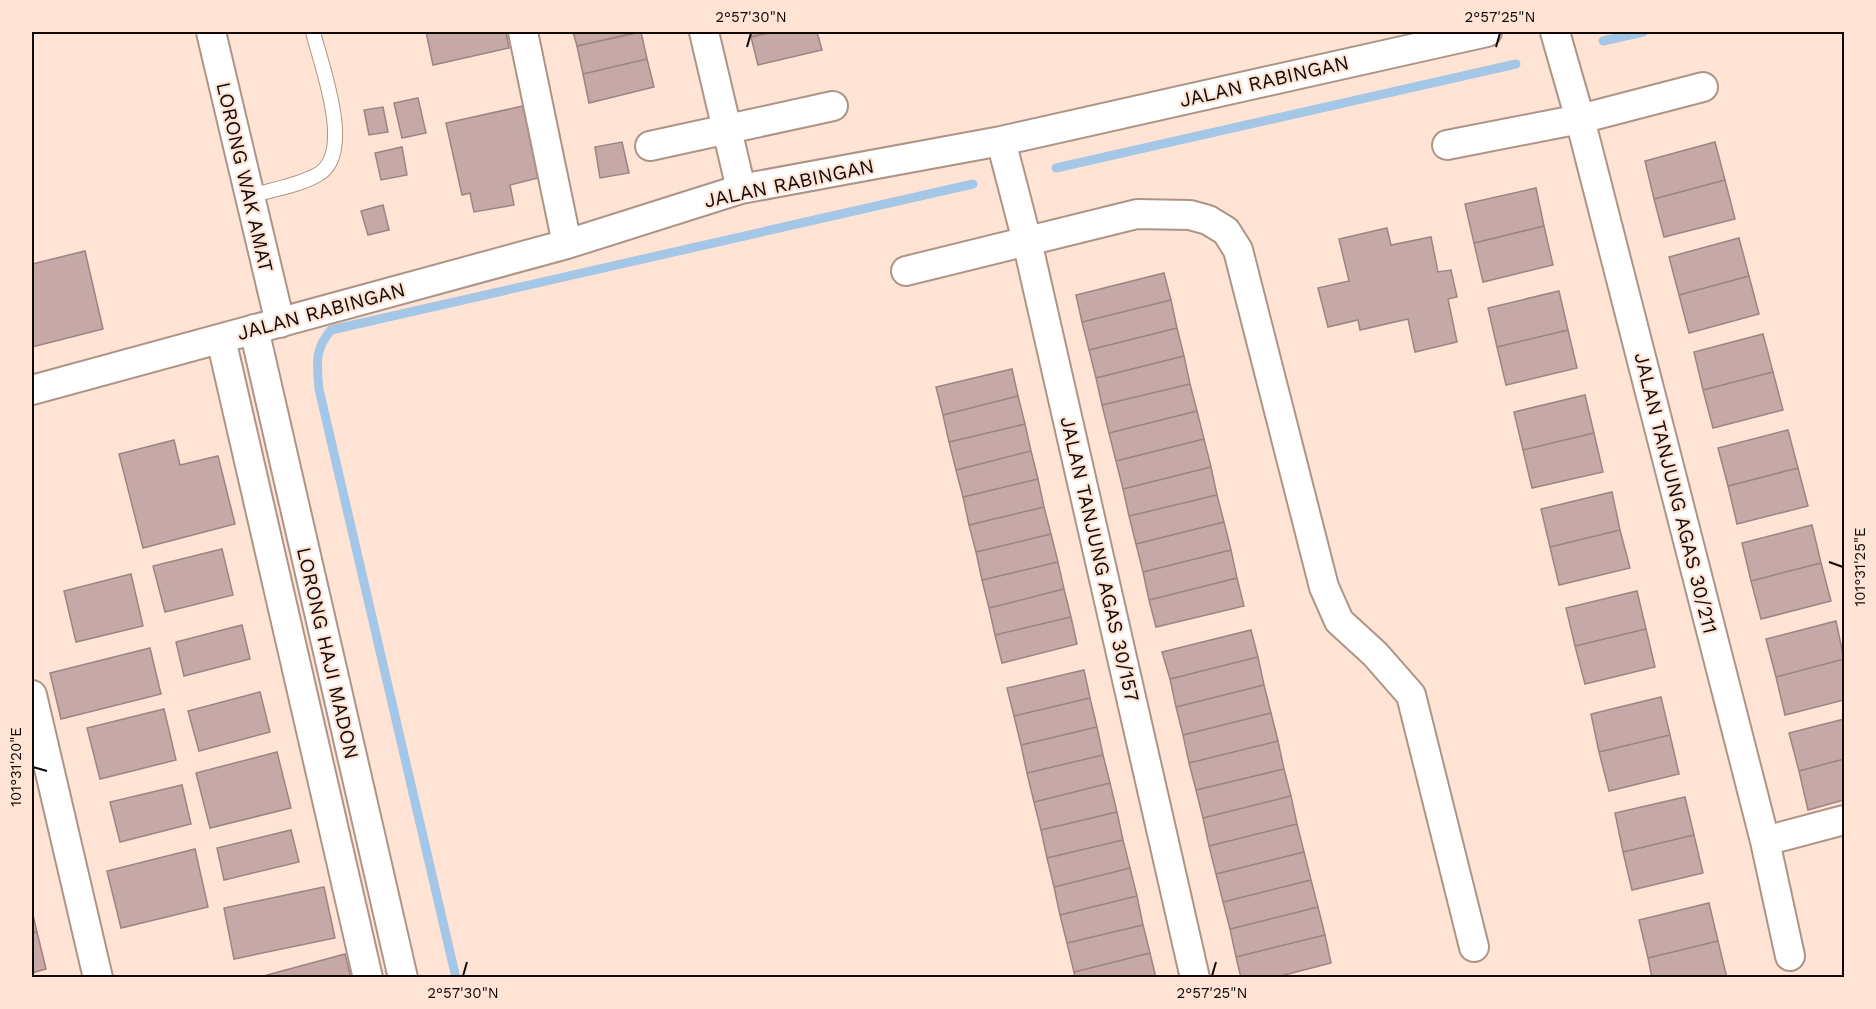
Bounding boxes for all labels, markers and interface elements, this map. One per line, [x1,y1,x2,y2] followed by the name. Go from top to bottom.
[715,8,787,26] text: 2°57'30"N
[1465,8,1535,26] text: 2°57'25"N
[1177,50,1351,112] street label: JALAN RABINGAN
[211,80,279,274] street label: LORONG WAK AMAT
[702,153,876,213] street label: JALAN RABINGAN
[234,277,408,345] street label: JALAN RABINGAN
[1629,350,1723,636] street label: JALAN TANJUNG AGAS 30/211
[1055,414,1145,704] street label: JALAN TANJUNG AGAS 30/157
[1851,527,1869,607] text: 101°31'25"E
[292,545,364,761] street label: LORONG HAJI MADON
[7,727,25,807] text: 101°31'20"E
[427,984,499,1002] text: 2°57'30"N
[1177,984,1247,1002] text: 2°57'25"N

